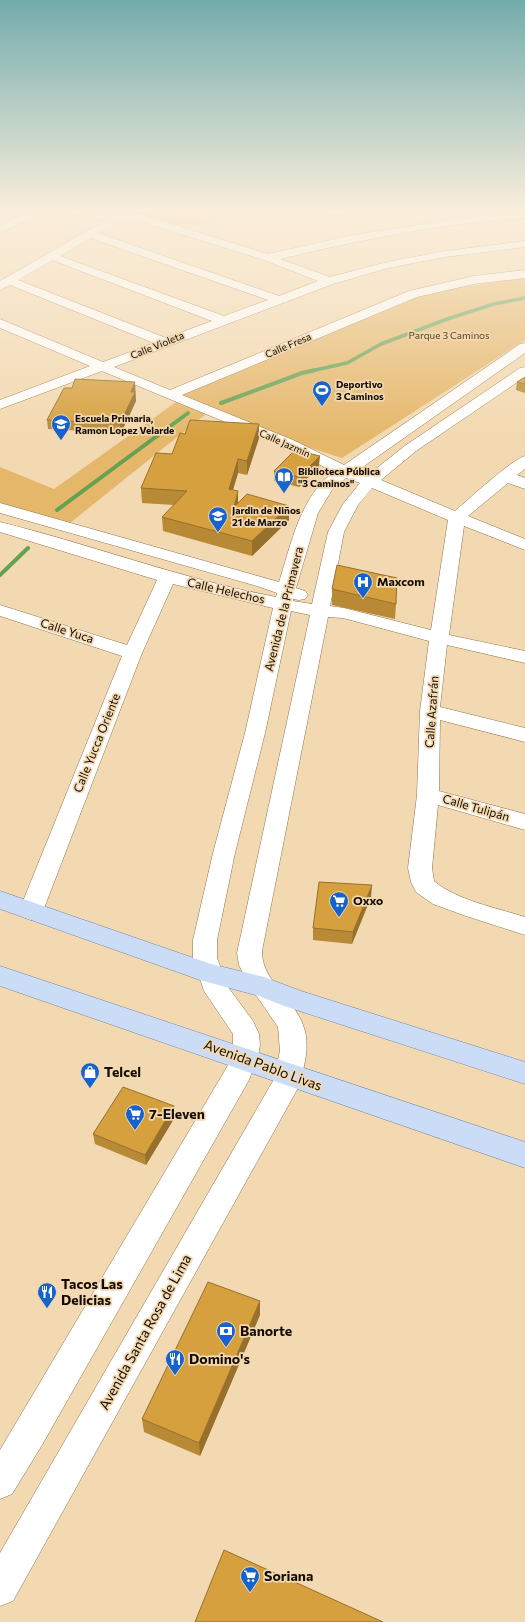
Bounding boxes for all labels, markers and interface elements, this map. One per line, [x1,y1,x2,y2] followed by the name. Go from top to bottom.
[128,329,186,361] street label: Calle Violeta
[408,329,490,341] park label: Parque 3 Caminos
[263,330,313,360] street label: Calle Fresa
[336,378,384,402] place label: Deportivo 3 Caminos
[311,379,333,407] sports icon: Deportivo 3 Caminos
[75,412,174,436] place label: Escuela Primaria, Ramon Lopez Velarde
[50,413,72,441] school or university icon: Escuela Primaria, Ramon Lopez Velarde
[258,426,312,460] street label: Calle Jazmín
[298,465,380,489] place label: Biblioteca Pública "3 Caminos"
[273,466,295,494] library icon: Biblioteca Pública "3 Caminos"
[232,504,301,528] place label: Jardin de Niños 21 de Marzo
[207,505,229,533] school or university icon: Jardin de Niños 21 de Marzo
[261,545,305,673] street label: Avenida de la Primavera
[352,571,374,599] hospital icon: Maxcom
[186,574,266,606] street label: Calle Helechos
[377,574,425,588] place label: Maxcom
[39,615,96,645] street label: Calle Yuca
[421,675,441,748] street label: Calle Azafrán
[70,691,122,794] street label: Calle Yucca Oriente
[441,791,511,823] street label: Calle Tulipán
[328,890,350,918] supermarket icon: Oxxo
[353,893,383,907] place label: Oxxo
[202,1035,325,1094] street label: Avenida Pablo Livas
[79,1061,101,1089] shop icon: Telcel
[104,1063,141,1080] place label: Telcel
[124,1103,146,1131] supermarket icon: 7-Eleven
[149,1105,205,1122] place label: 7-Eleven
[95,1251,194,1413] street label: Avenida Santa Rosa de Lima
[61,1275,123,1308] place label: Tacos Las Delicias
[36,1281,58,1309] restaurant icon: Tacos Las Delicias
[215,1320,237,1348] bank icon: Banorte
[240,1322,292,1339] place label: Banorte
[164,1348,186,1376] restaurant icon: Domino's
[189,1350,250,1367] place label: Domino's
[239,1565,261,1593] supermarket icon: Soriana
[264,1567,313,1584] place label: Soriana

